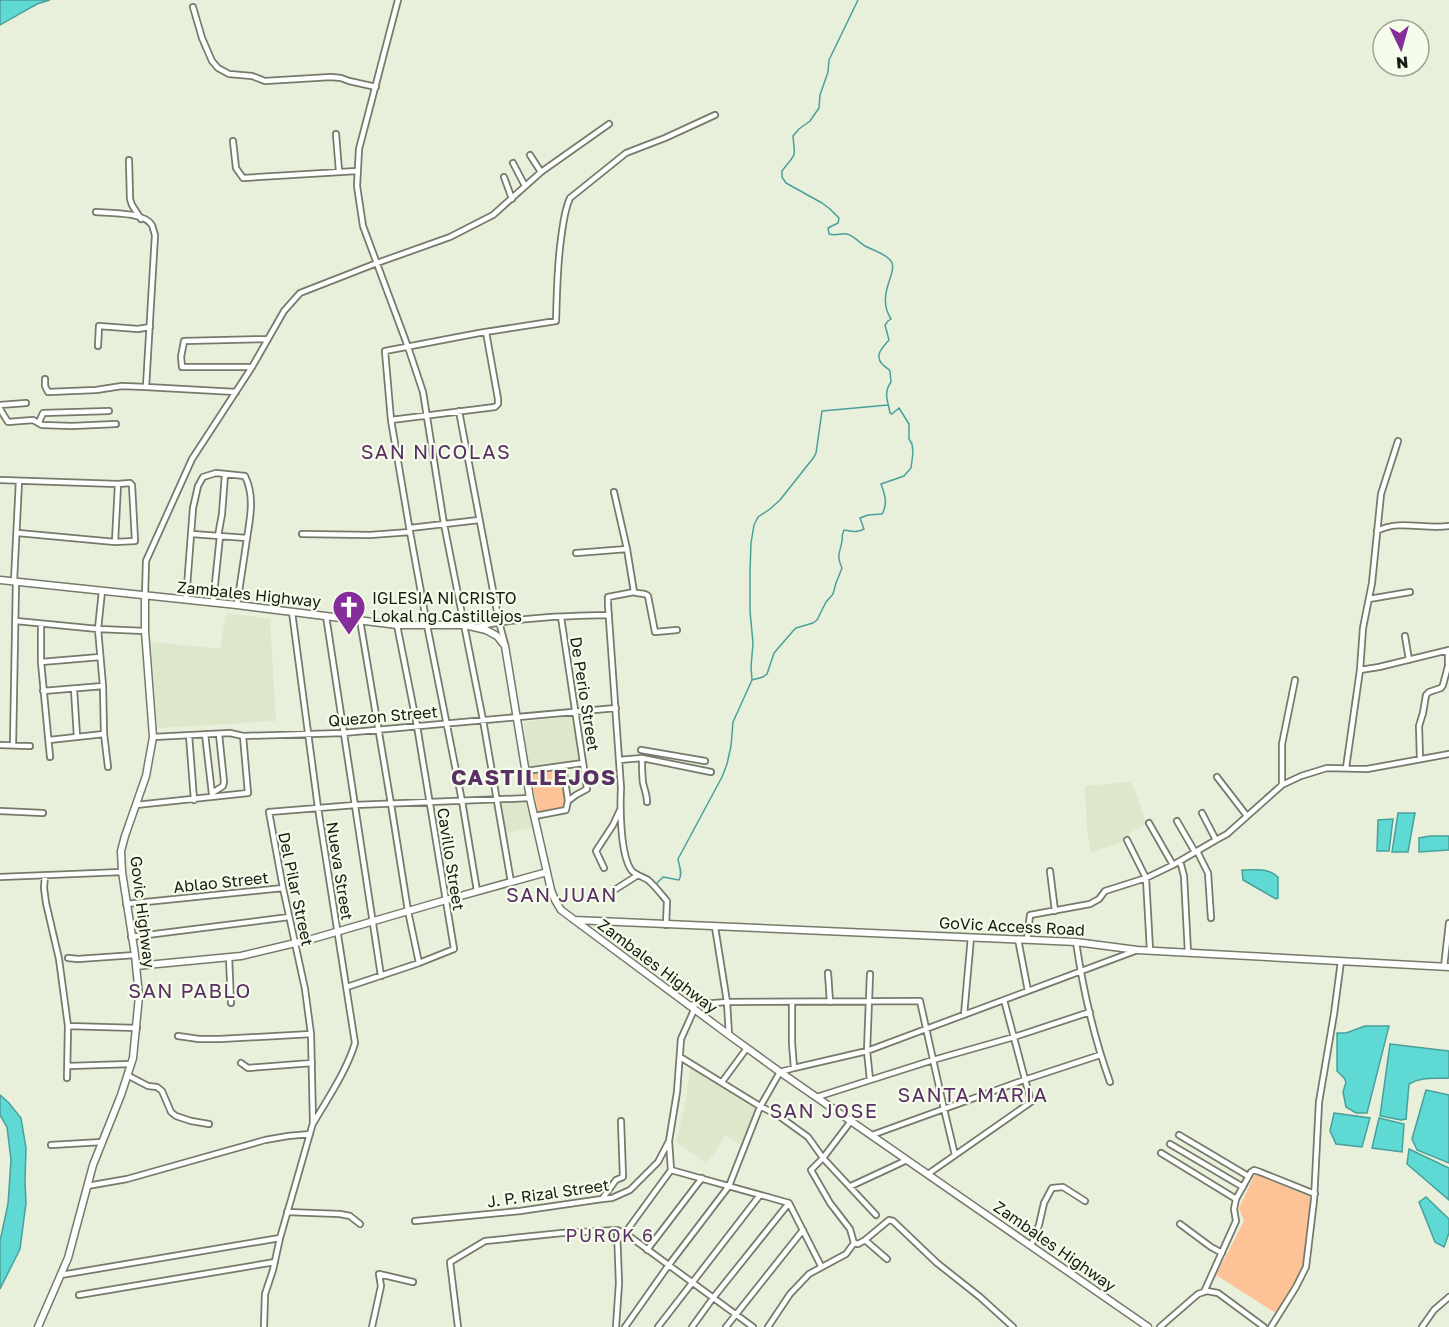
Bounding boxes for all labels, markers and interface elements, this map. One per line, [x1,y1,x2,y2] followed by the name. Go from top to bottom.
[1371,18,1431,78] north arrow
[1395,52,1409,73] text: N
[361,439,511,463] district label: SAN NICOLAS
[176,576,322,612] street label: Zambales Highway
[372,588,522,626] place label: IGLESIA NI CRISTO Lokal ng Castillejos
[331,589,367,636] church icon: IGLESIA NI CRISTO Lokal ng Castillejos
[566,635,604,753] street label: De Perio Street
[327,701,439,731] street label: Quezon Street
[451,763,617,790] district label: CASTILLEJOS
[433,806,469,912] street label: Cavillo Street
[322,820,358,922] street label: Nueva Street
[274,830,318,948] street label: Del Pilar Street
[126,855,160,969] street label: Govic Highway
[172,867,270,897] street label: Ablao Street
[506,882,618,906] district label: SAN JUAN
[939,912,1085,940] street label: GoVic Access Road
[594,914,722,1018] street label: Zambales Highway
[128,978,252,1002] district label: SAN PABLO
[898,1082,1048,1106] district label: SANTA MARIA
[769,1098,879,1122] district label: SAN JOSE
[486,1175,610,1211] street label: J. P. Rizal Street
[990,1196,1120,1296] street label: Zambales Highway
[566,1224,654,1246] district label: PUROK 6

